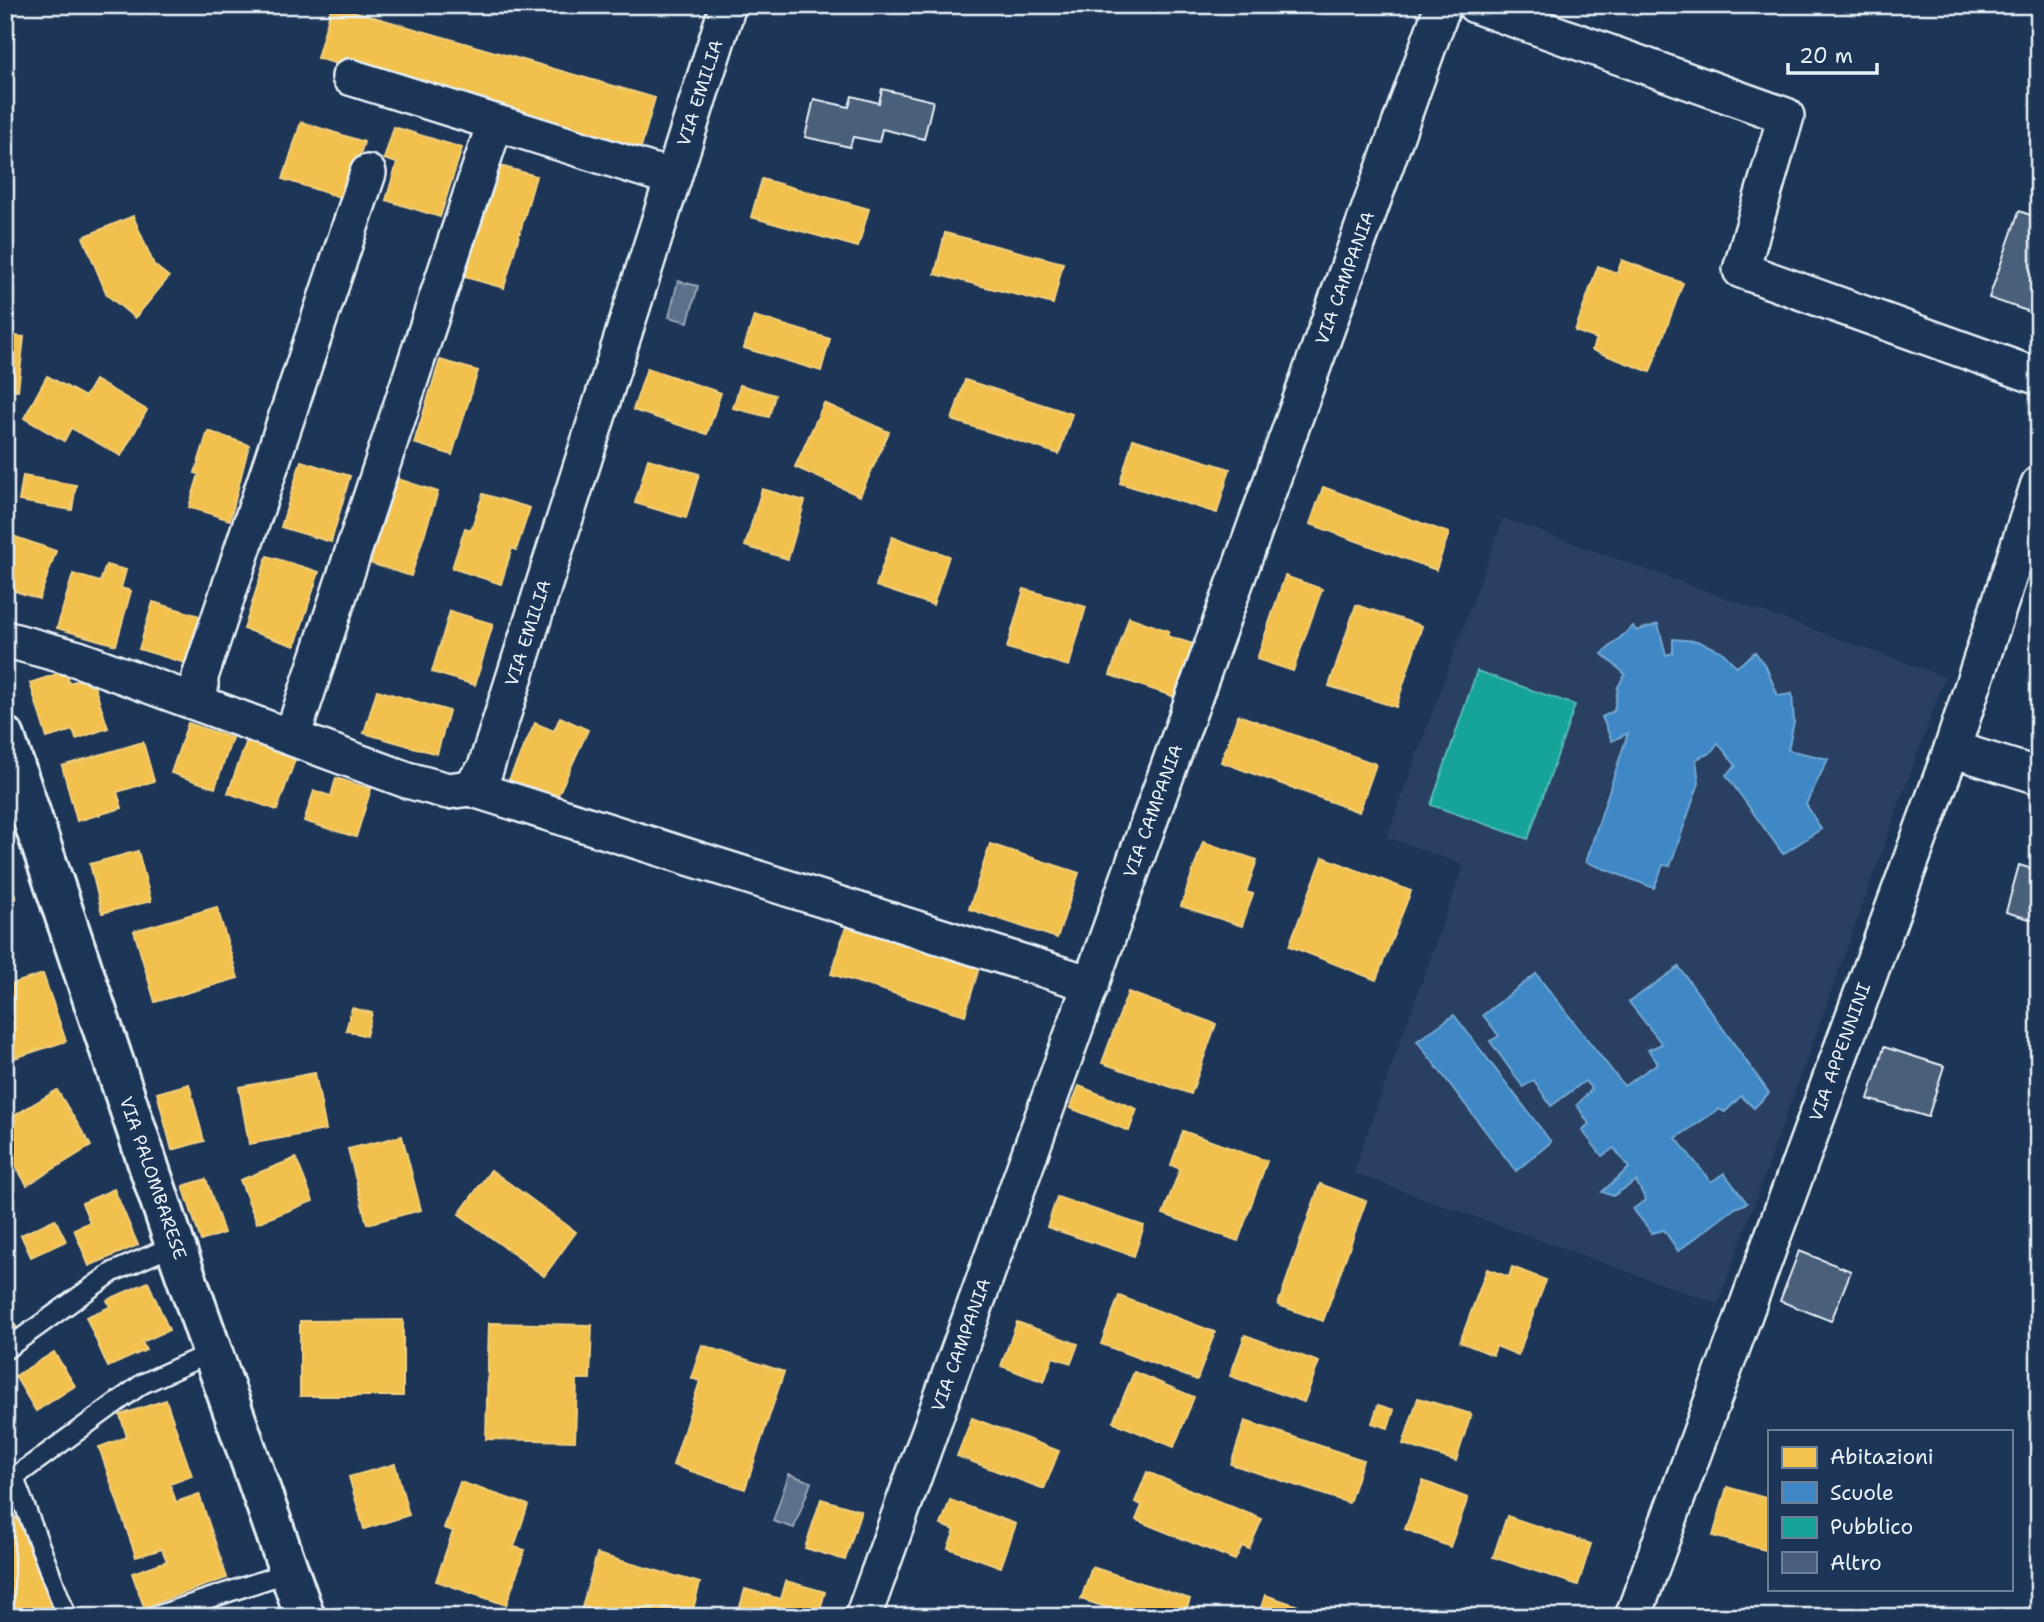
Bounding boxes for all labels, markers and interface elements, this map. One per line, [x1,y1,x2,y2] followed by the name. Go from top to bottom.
[1788,32,1878,76] scale bar
[671,37,729,149] street label: VIA EMILIA
[1799,42,1853,70] text: 20 m
[1310,208,1380,348] street label: VIA CAMPANIA
[499,577,557,689] street label: VIA EMILIA
[1118,741,1188,881] street label: VIA CAMPANIA
[1804,979,1876,1125] street label: VIA APPENNINI
[114,1093,192,1263] street label: VIA PALOMBARESE
[926,1275,996,1415] street label: VIA CAMPANIA
[1768,1430,2012,1590] legend
[1830,1443,1934,1471] text: Abitazioni
[1830,1479,1894,1507] text: Scuole
[1830,1513,1913,1541] text: Pubblico
[1830,1549,1882,1577] text: Altro

